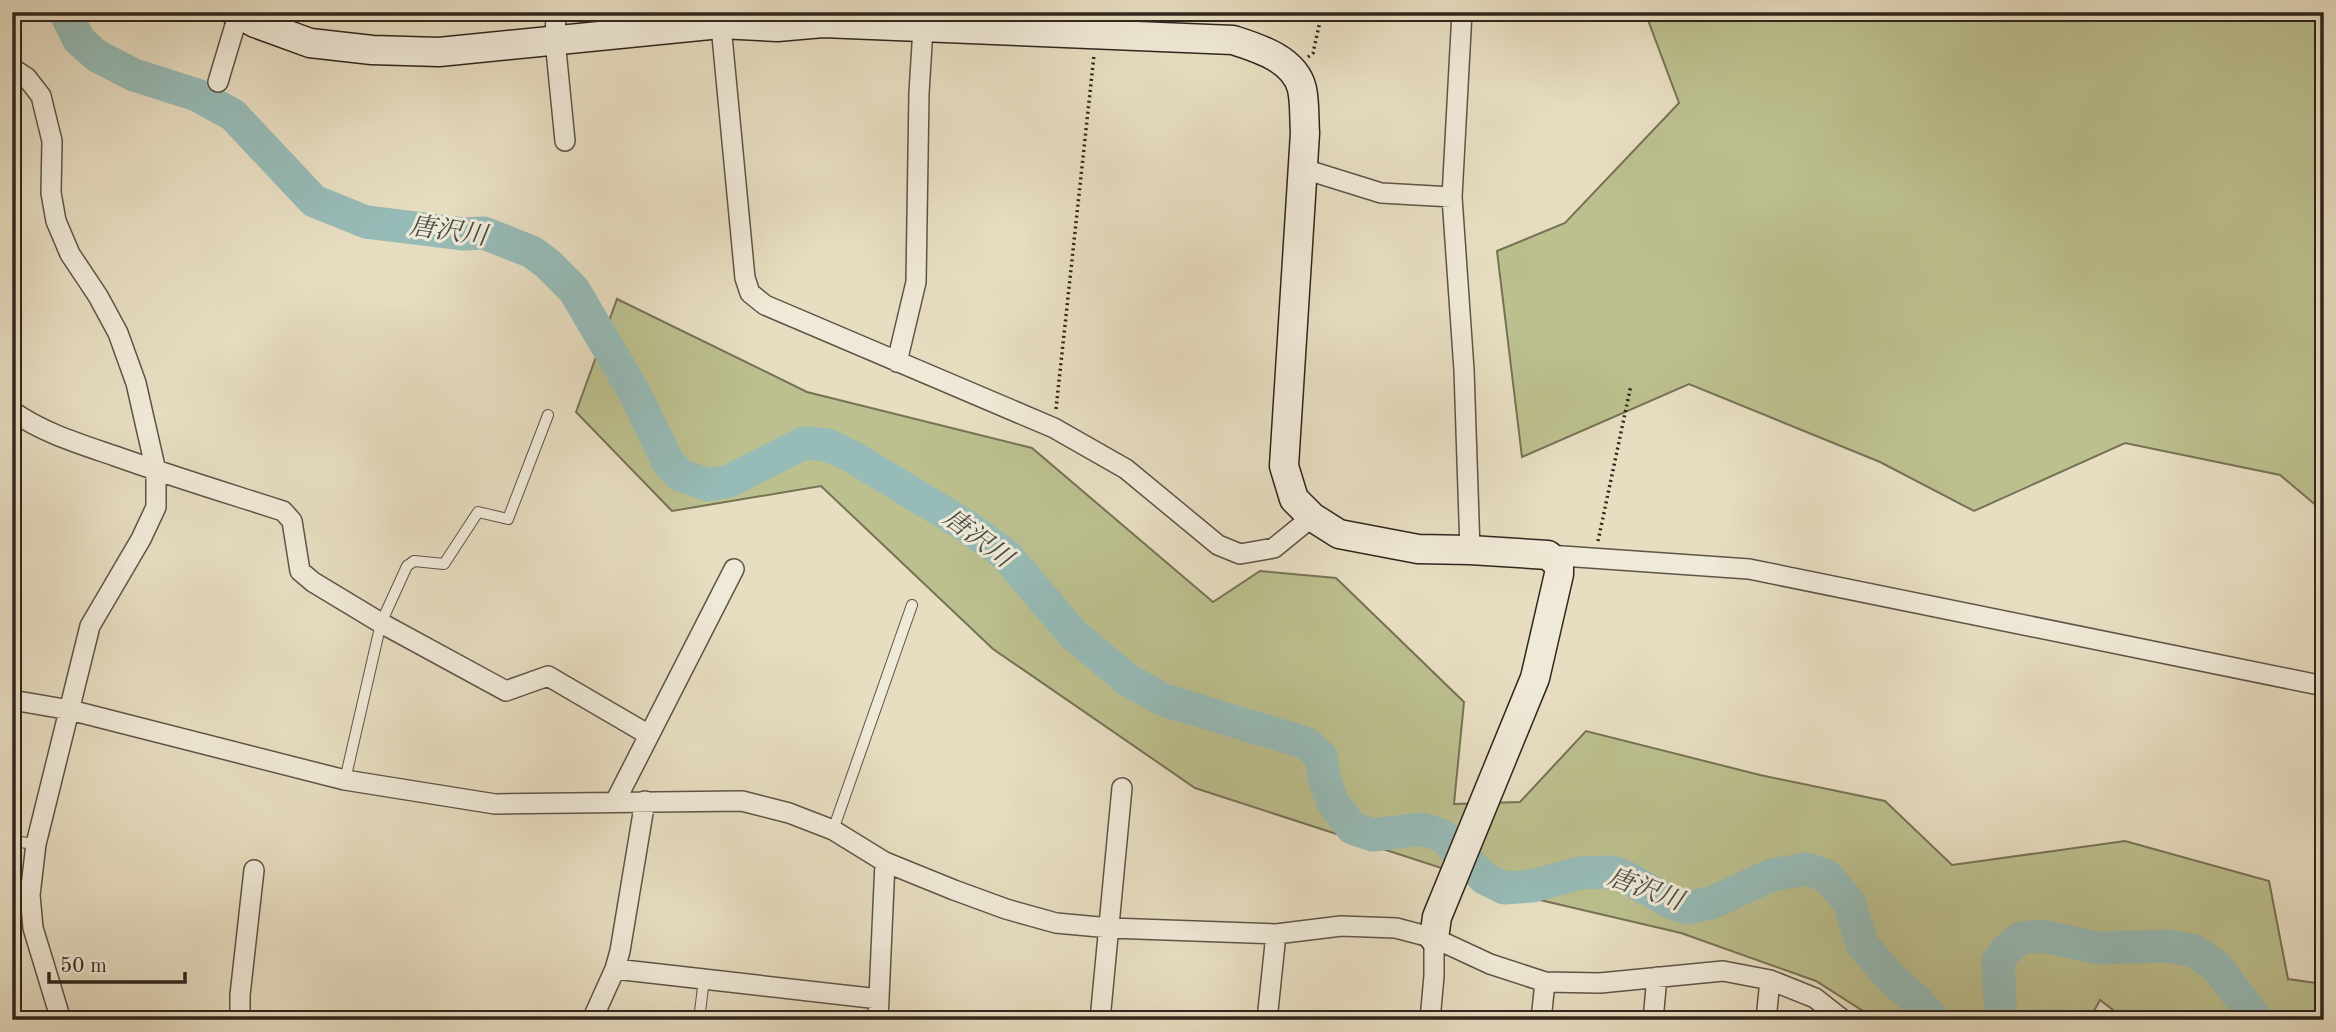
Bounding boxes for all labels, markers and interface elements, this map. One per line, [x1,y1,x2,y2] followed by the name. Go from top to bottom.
[408,212,492,251] water label: 唐沢川
[938,504,1020,575] water label: 唐沢川
[1604,863,1690,917] water label: 唐沢川
[49,941,186,985] scale bar
[60,956,107,977] text: 50 m

